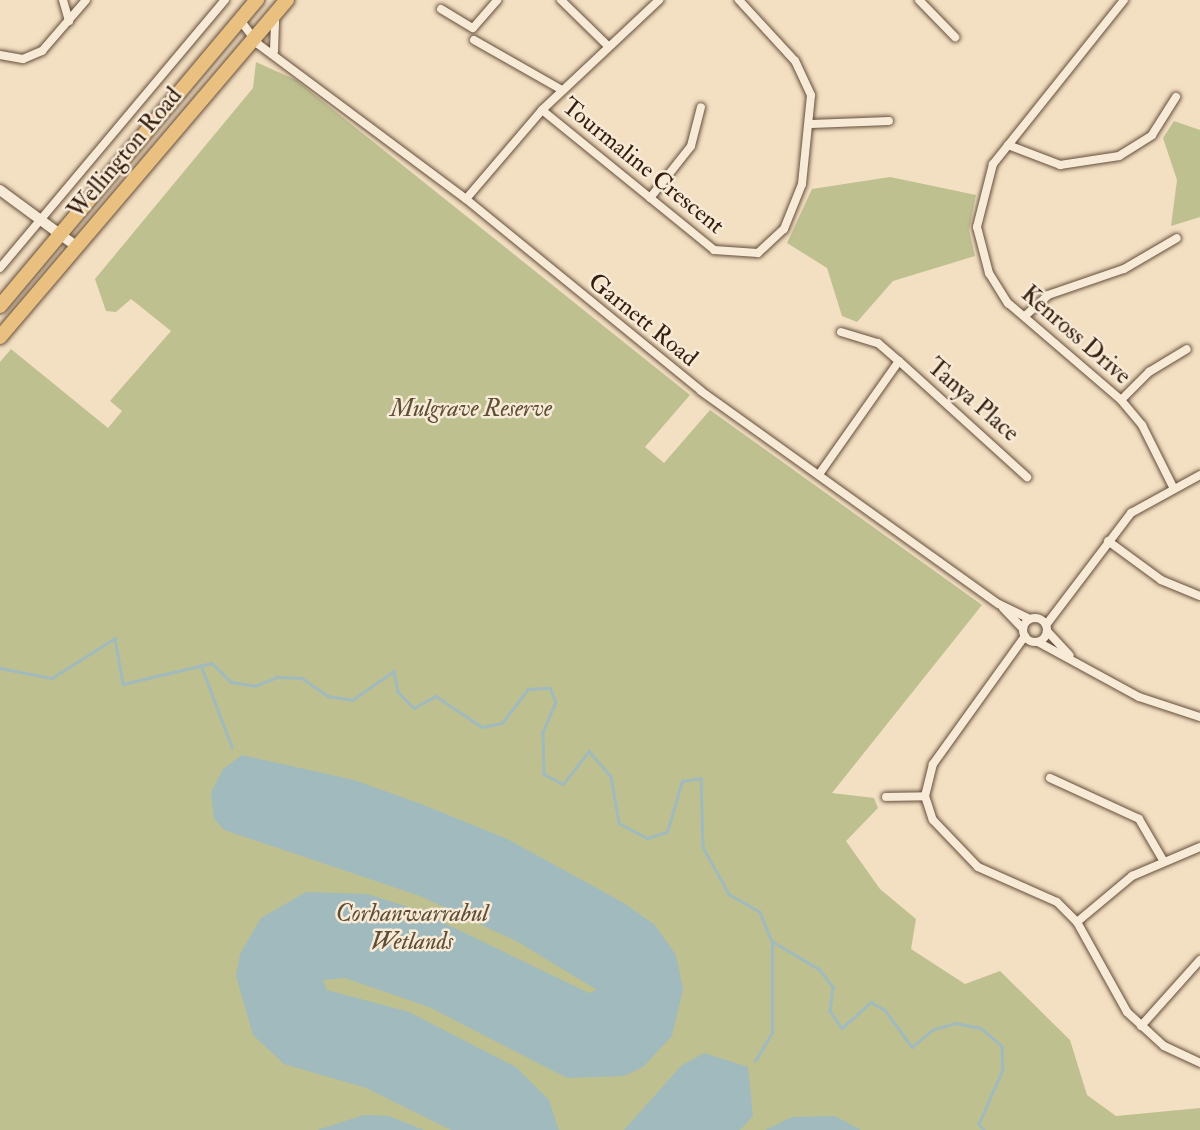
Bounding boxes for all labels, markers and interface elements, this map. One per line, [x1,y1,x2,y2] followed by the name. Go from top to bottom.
[62,82,188,224] street label: Wellington Road
[556,92,730,240] street label: Tourmaline Crescent
[583,267,703,373] street label: Garnett Road
[1015,280,1137,390] street label: Kenross Drive
[921,352,1025,448] street label: Tanya Place
[390,395,552,423] park label: Mulgrave Reserve
[336,900,488,956] park label: Corhanwarrabul Wetlands

